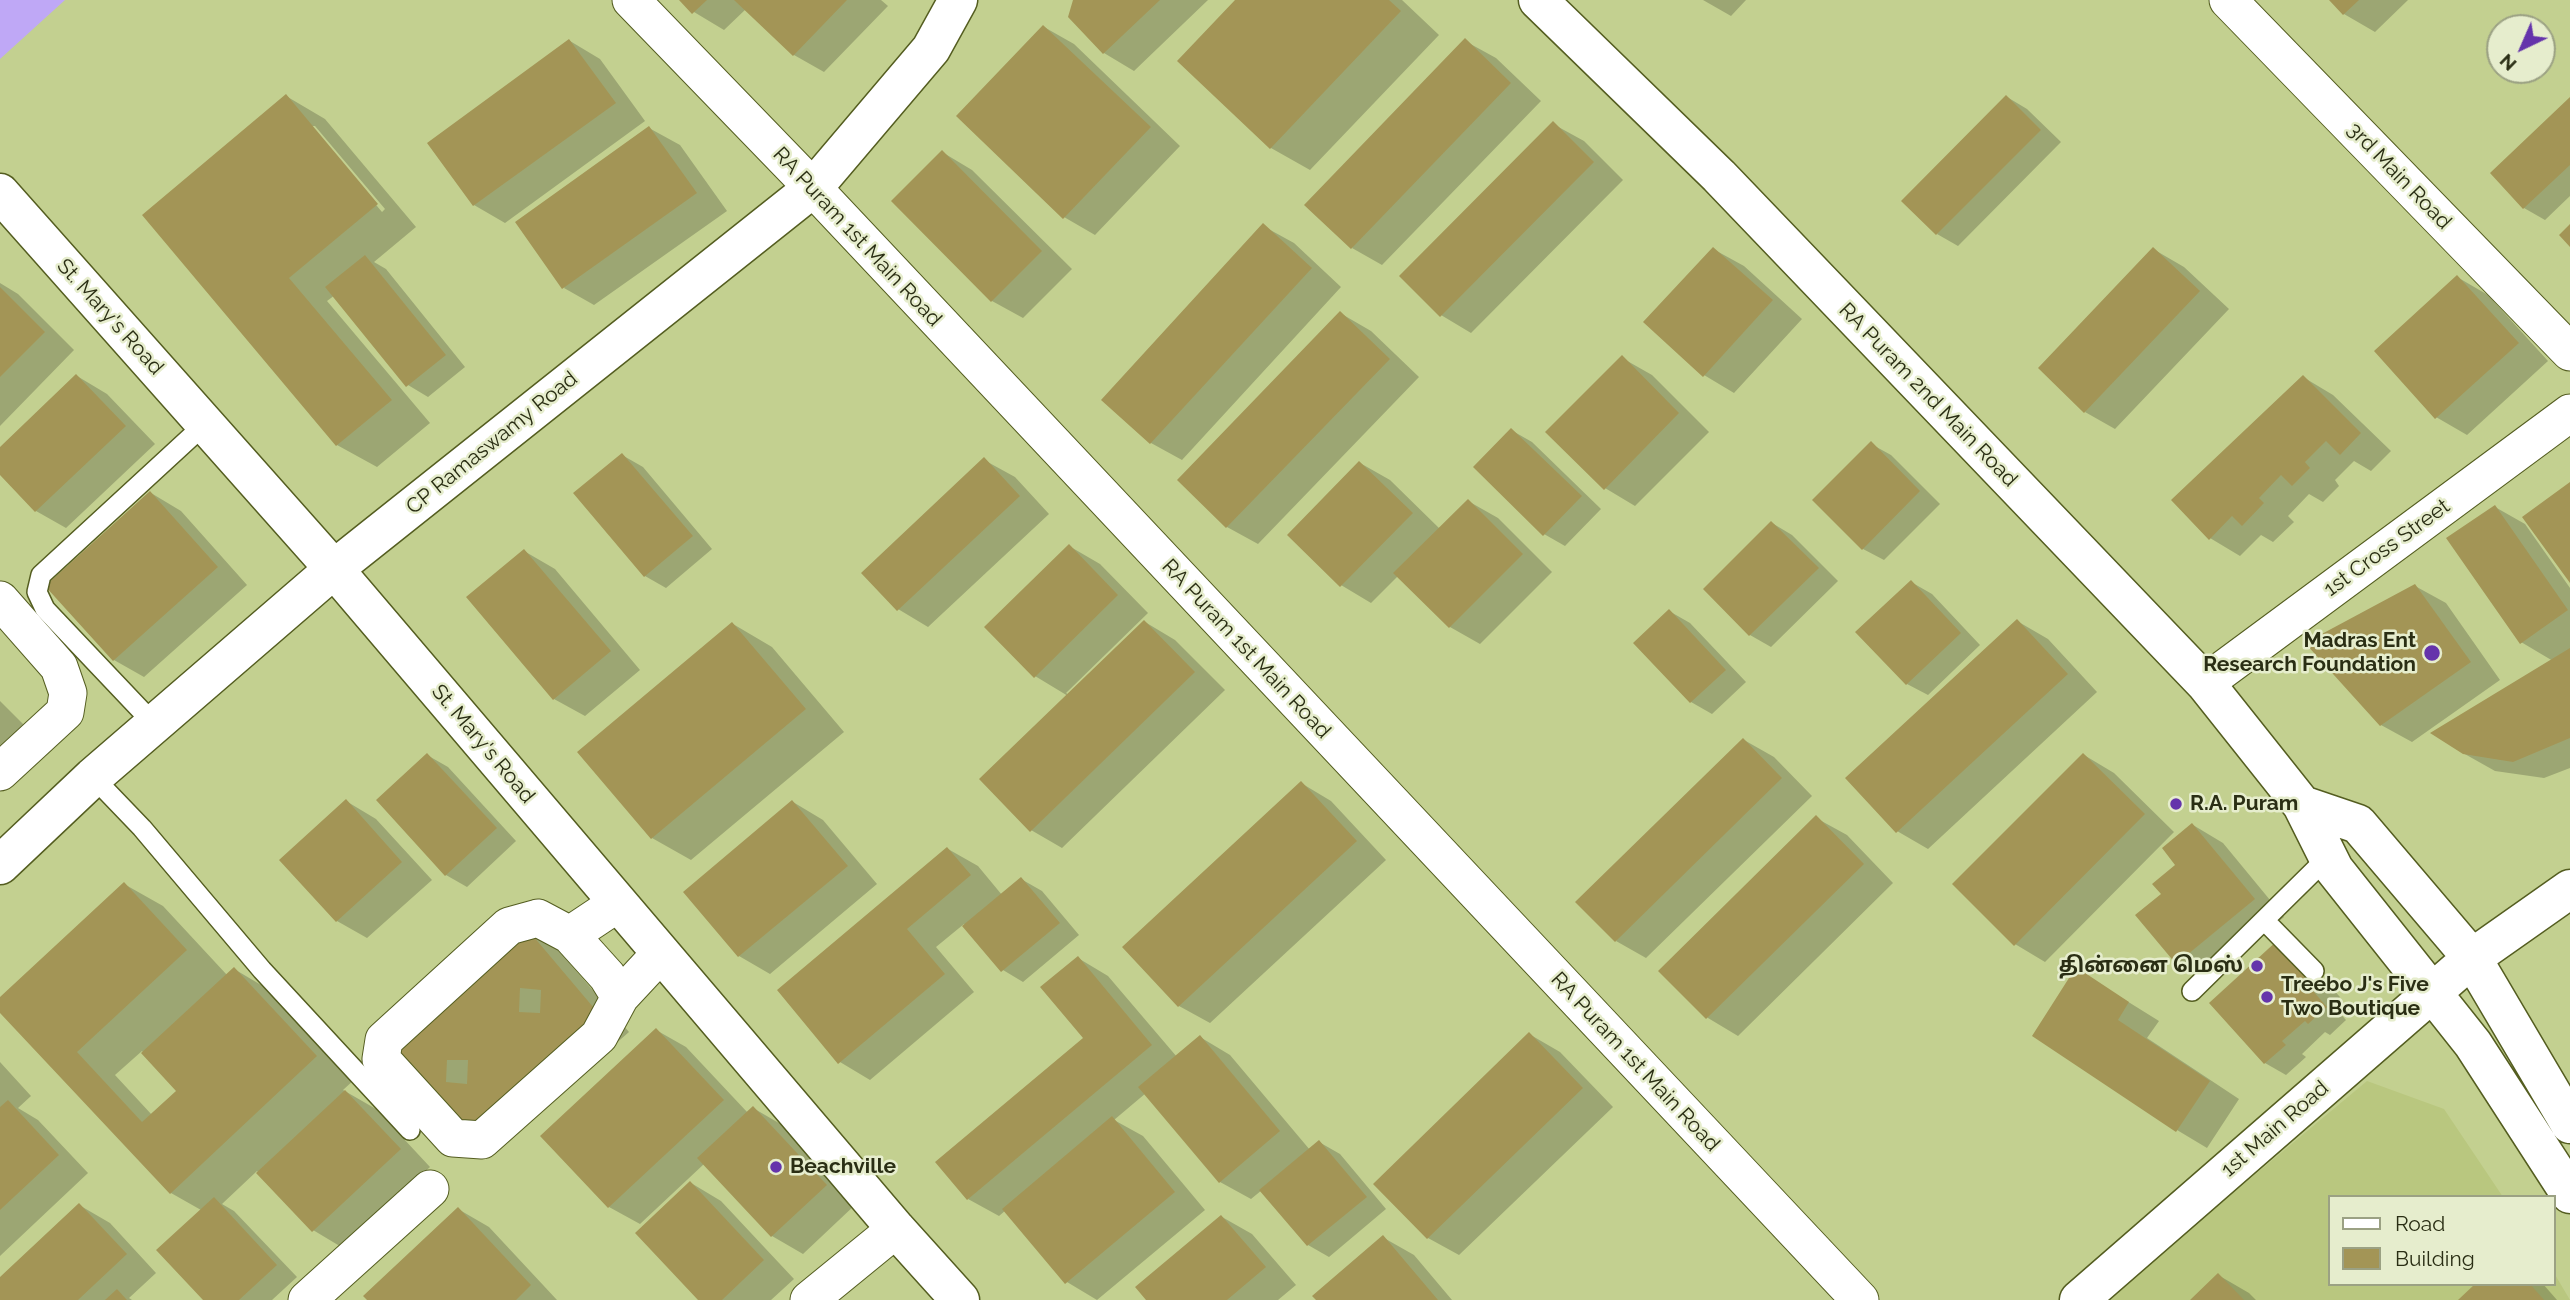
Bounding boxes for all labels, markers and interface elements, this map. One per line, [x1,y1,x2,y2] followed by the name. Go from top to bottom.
[2486,14,2556,84] north arrow
[2495,50,2521,76] text: N
[2342,117,2456,235] street label: 3rd Main Road
[767,142,947,332] street label: RA Puram 1st Main Road
[51,254,169,380] street label: St. Mary's Road
[1833,298,2023,492] street label: RA Puram 2nd Main Road
[401,366,583,520] street label: CP Ramaswamy Road
[2319,494,2455,602] street label: 1st Cross Street
[1156,554,1336,744] street label: RA Puram 1st Main Road
[2203,628,2416,678] place label: Madras Ent Research Foundation
[2422,643,2442,663] marker: Madras Ent Research Foundation
[426,680,540,808] street label: St. Mary's Road
[2190,791,2298,817] place label: R.A. Puram
[2168,796,2184,812] marker: R.A. Puram
[2059,953,2243,979] place label: தின்னை மெஸ்
[2249,958,2265,974] marker: தின்னை மெஸ்
[1545,967,1725,1157] street label: RA Puram 1st Main Road
[2281,972,2429,1022] place label: Treebo J's Five Two Boutique
[2259,989,2275,1005] marker: Treebo J's Five Two Boutique
[2216,1076,2334,1182] street label: 1st Main Road
[790,1154,896,1180] place label: Beachville
[768,1159,784,1175] marker: Beachville
[2328,1195,2556,1286] legend
[2395,1211,2445,1236] text: Road
[2395,1246,2475,1271] text: Building

